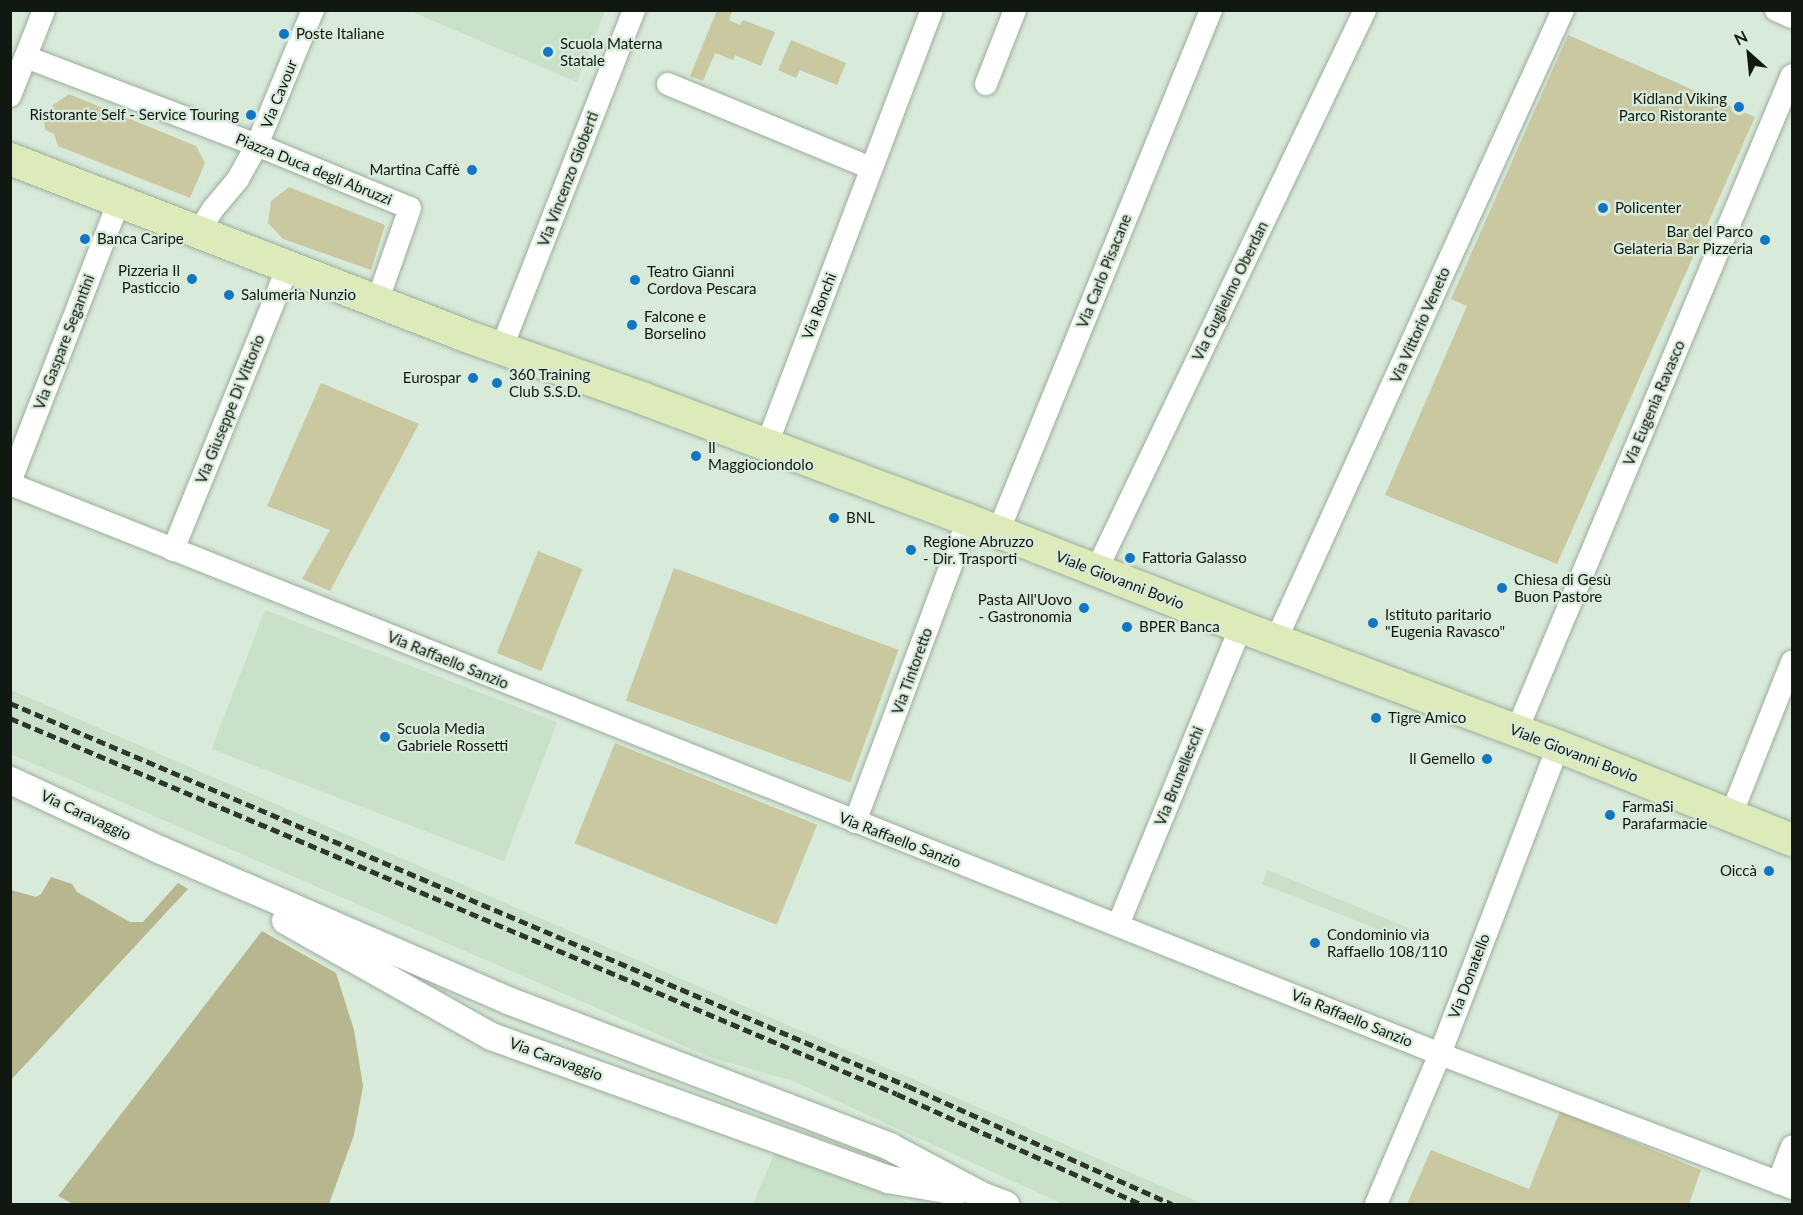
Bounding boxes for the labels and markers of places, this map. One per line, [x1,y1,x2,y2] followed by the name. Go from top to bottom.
[296,25,384,43] place label: Poste Italiane
[277,27,291,41] marker: Poste Italiane
[560,34,663,69] place label: Scuola Materna Statale
[541,45,555,59] marker: Scuola Materna Statale
[1619,89,1727,124] place label: Kidland Viking Parco Ristorante
[1732,100,1746,114] marker: Kidland Viking Parco Ristorante
[29,106,239,124] place label: Ristorante Self - Service Touring
[244,108,258,122] marker: Ristorante Self - Service Touring
[369,161,460,179] place label: Martina Caffè
[465,163,479,177] marker: Martina Caffè
[1615,199,1681,217] place label: Policenter
[1596,201,1610,215] marker: Policenter
[1613,222,1753,257] place label: Bar del Parco Gelateria Bar Pizzeria
[97,230,184,248] place label: Banca Caripe
[78,232,92,246] marker: Banca Caripe
[1758,233,1772,247] marker: Bar del Parco Gelateria Bar Pizzeria
[118,261,180,296] place label: Pizzeria Il Pasticcio
[647,262,757,297] place label: Teatro Gianni Cordova Pescara
[185,272,199,286] marker: Pizzeria Il Pasticcio
[628,273,642,287] marker: Teatro Gianni Cordova Pescara
[241,286,356,304] place label: Salumeria Nunzio
[222,288,236,302] marker: Salumeria Nunzio
[644,307,706,342] place label: Falcone e Borselino
[625,318,639,332] marker: Falcone e Borselino
[509,365,591,400] place label: 360 Training Club S.S.D.
[403,369,461,387] place label: Eurospar
[466,371,480,385] marker: Eurospar
[490,376,504,390] marker: 360 Training Club S.S.D.
[708,438,813,473] place label: Il Maggiociondolo
[689,449,703,463] marker: Il Maggiociondolo
[846,509,875,527] place label: BNL
[827,511,841,525] marker: BNL
[923,532,1034,567] place label: Regione Abruzzo - Dir. Trasporti
[904,543,918,557] marker: Regione Abruzzo - Dir. Trasporti
[1142,549,1247,567] place label: Fattoria Galasso
[1123,551,1137,565] marker: Fattoria Galasso
[1514,570,1611,605] place label: Chiesa di Gesù Buon Pastore
[1495,581,1509,595] marker: Chiesa di Gesù Buon Pastore
[977,590,1072,625] place label: Pasta All'Uovo - Gastronomia
[1077,601,1091,615] marker: Pasta All'Uovo - Gastronomia
[1385,605,1505,640] place label: Istituto paritario "Eugenia Ravasco"
[1366,616,1380,630] marker: Istituto paritario "Eugenia Ravasco"
[1139,618,1220,636] place label: BPER Banca
[1120,620,1134,634] marker: BPER Banca
[1388,709,1467,727] place label: Tigre Amico
[1369,711,1383,725] marker: Tigre Amico
[397,719,508,754] place label: Scuola Media Gabriele Rossetti
[378,730,392,744] marker: Scuola Media Gabriele Rossetti
[1409,750,1475,768] place label: Il Gemello
[1480,752,1494,766] marker: Il Gemello
[1622,797,1708,832] place label: FarmaSi Parafarmacie
[1603,808,1617,822] marker: FarmaSi Parafarmacie
[1720,862,1757,880] place label: Oiccà
[1762,864,1776,878] marker: Oiccà
[1327,925,1447,960] place label: Condominio via Raffaello 108/110
[1308,936,1322,950] marker: Condominio via Raffaello 108/110

